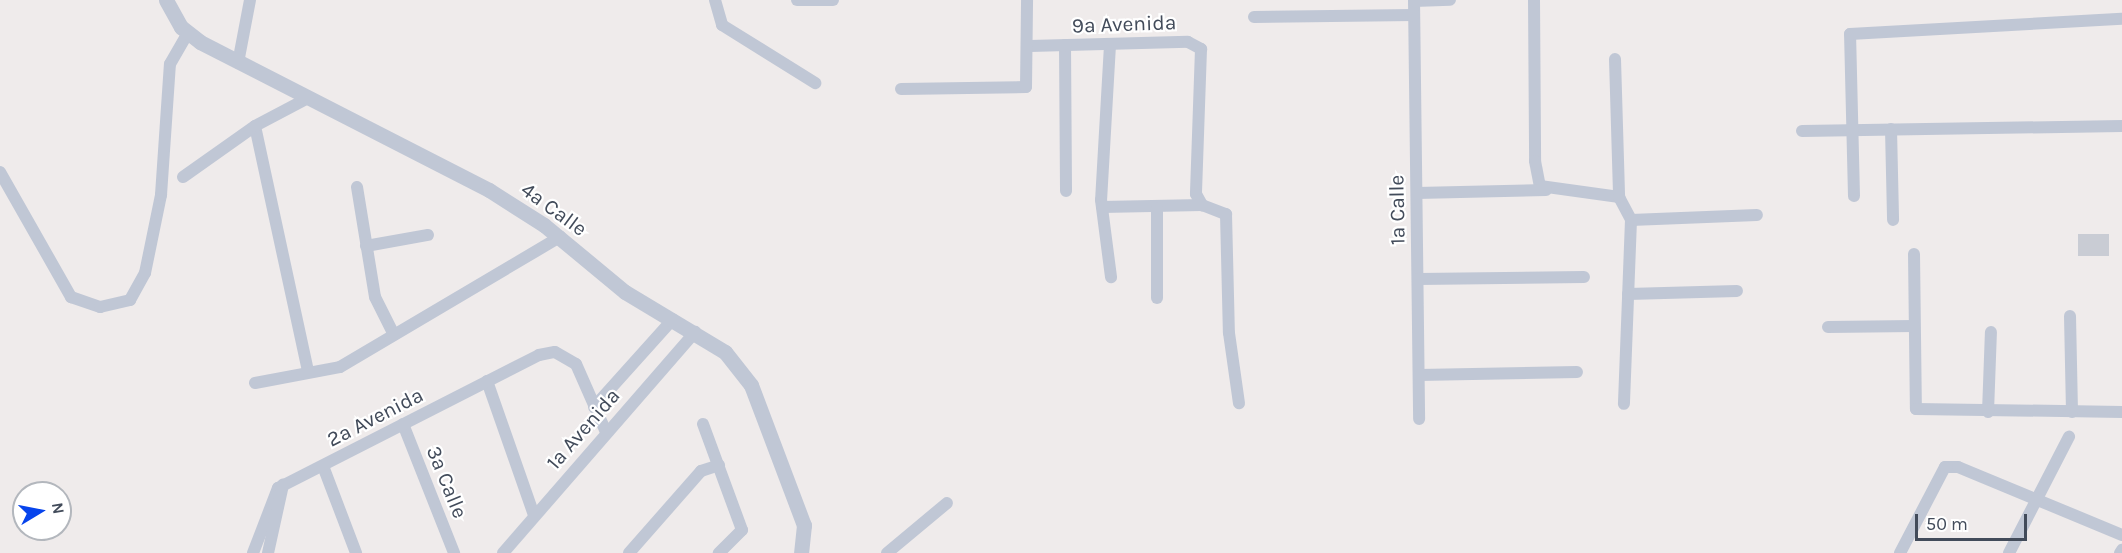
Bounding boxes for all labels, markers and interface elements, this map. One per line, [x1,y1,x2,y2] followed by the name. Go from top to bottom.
[1071,10,1177,38] street label: 9a Avenida
[1384,175,1410,245] street label: 1a Calle
[516,177,592,241] street label: 4a Calle
[323,382,427,452] street label: 2a Avenida
[541,383,625,475] street label: 1a Avenida
[421,442,473,522] street label: 3a Calle
[12,481,72,541] north arrow
[48,501,69,515] text: N
[1918,502,2030,540] scale bar
[1926,513,1968,535] text: 50 m

